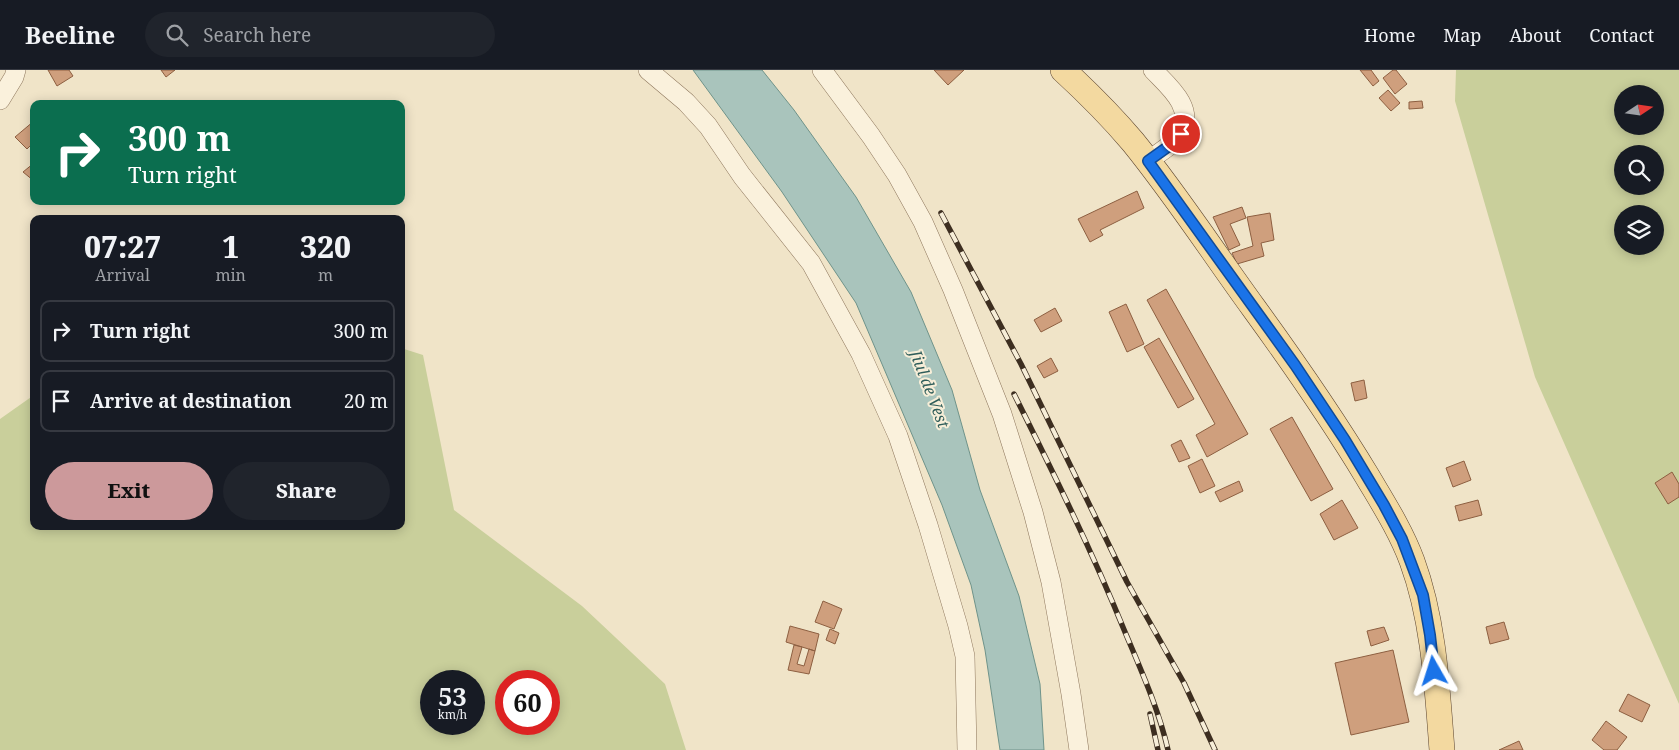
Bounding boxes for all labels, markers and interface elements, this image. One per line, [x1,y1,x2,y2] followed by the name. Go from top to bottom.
[145,12,495,57] search box
[25,18,115,51] text: Beeline
[163,21,191,49] icon: search
[203,22,311,48] text: Search here
[1364,23,1415,47] text: Home
[1443,23,1481,47] text: Map
[1509,23,1561,47] text: About
[1589,23,1654,47] text: Contact
[1614,85,1664,135] north arrow
[1614,85,1664,255] map controls
[1160,113,1202,155] pin
[128,114,231,161] text: 300 m
[45,120,110,185] icon: right
[1167,120,1195,148] icon: arrive
[1614,145,1664,195] button: search
[128,159,237,189] text: Turn right
[1614,205,1664,255] button: layers
[84,226,161,267] text: 07:27
[222,226,239,267] text: 1
[300,226,351,267] text: 320
[95,264,150,286] text: Arrival
[215,264,246,286] text: min
[318,264,333,286] text: m
[47,317,75,345] icon: right
[90,318,190,344] text: Turn right
[333,318,388,344] text: 300 m
[904,344,955,431] water label: Jiul de Vest
[47,387,75,415] icon: arrive
[90,388,292,414] text: Arrive at destination
[344,388,388,414] text: 20 m
[45,462,213,520] button: Exit
[223,462,390,520] button: Share
[1407,644,1459,696] position arrow
[495,670,560,735] speed limit sign: 60
[438,679,467,713] text: 53
[438,706,467,723] text: km/h

